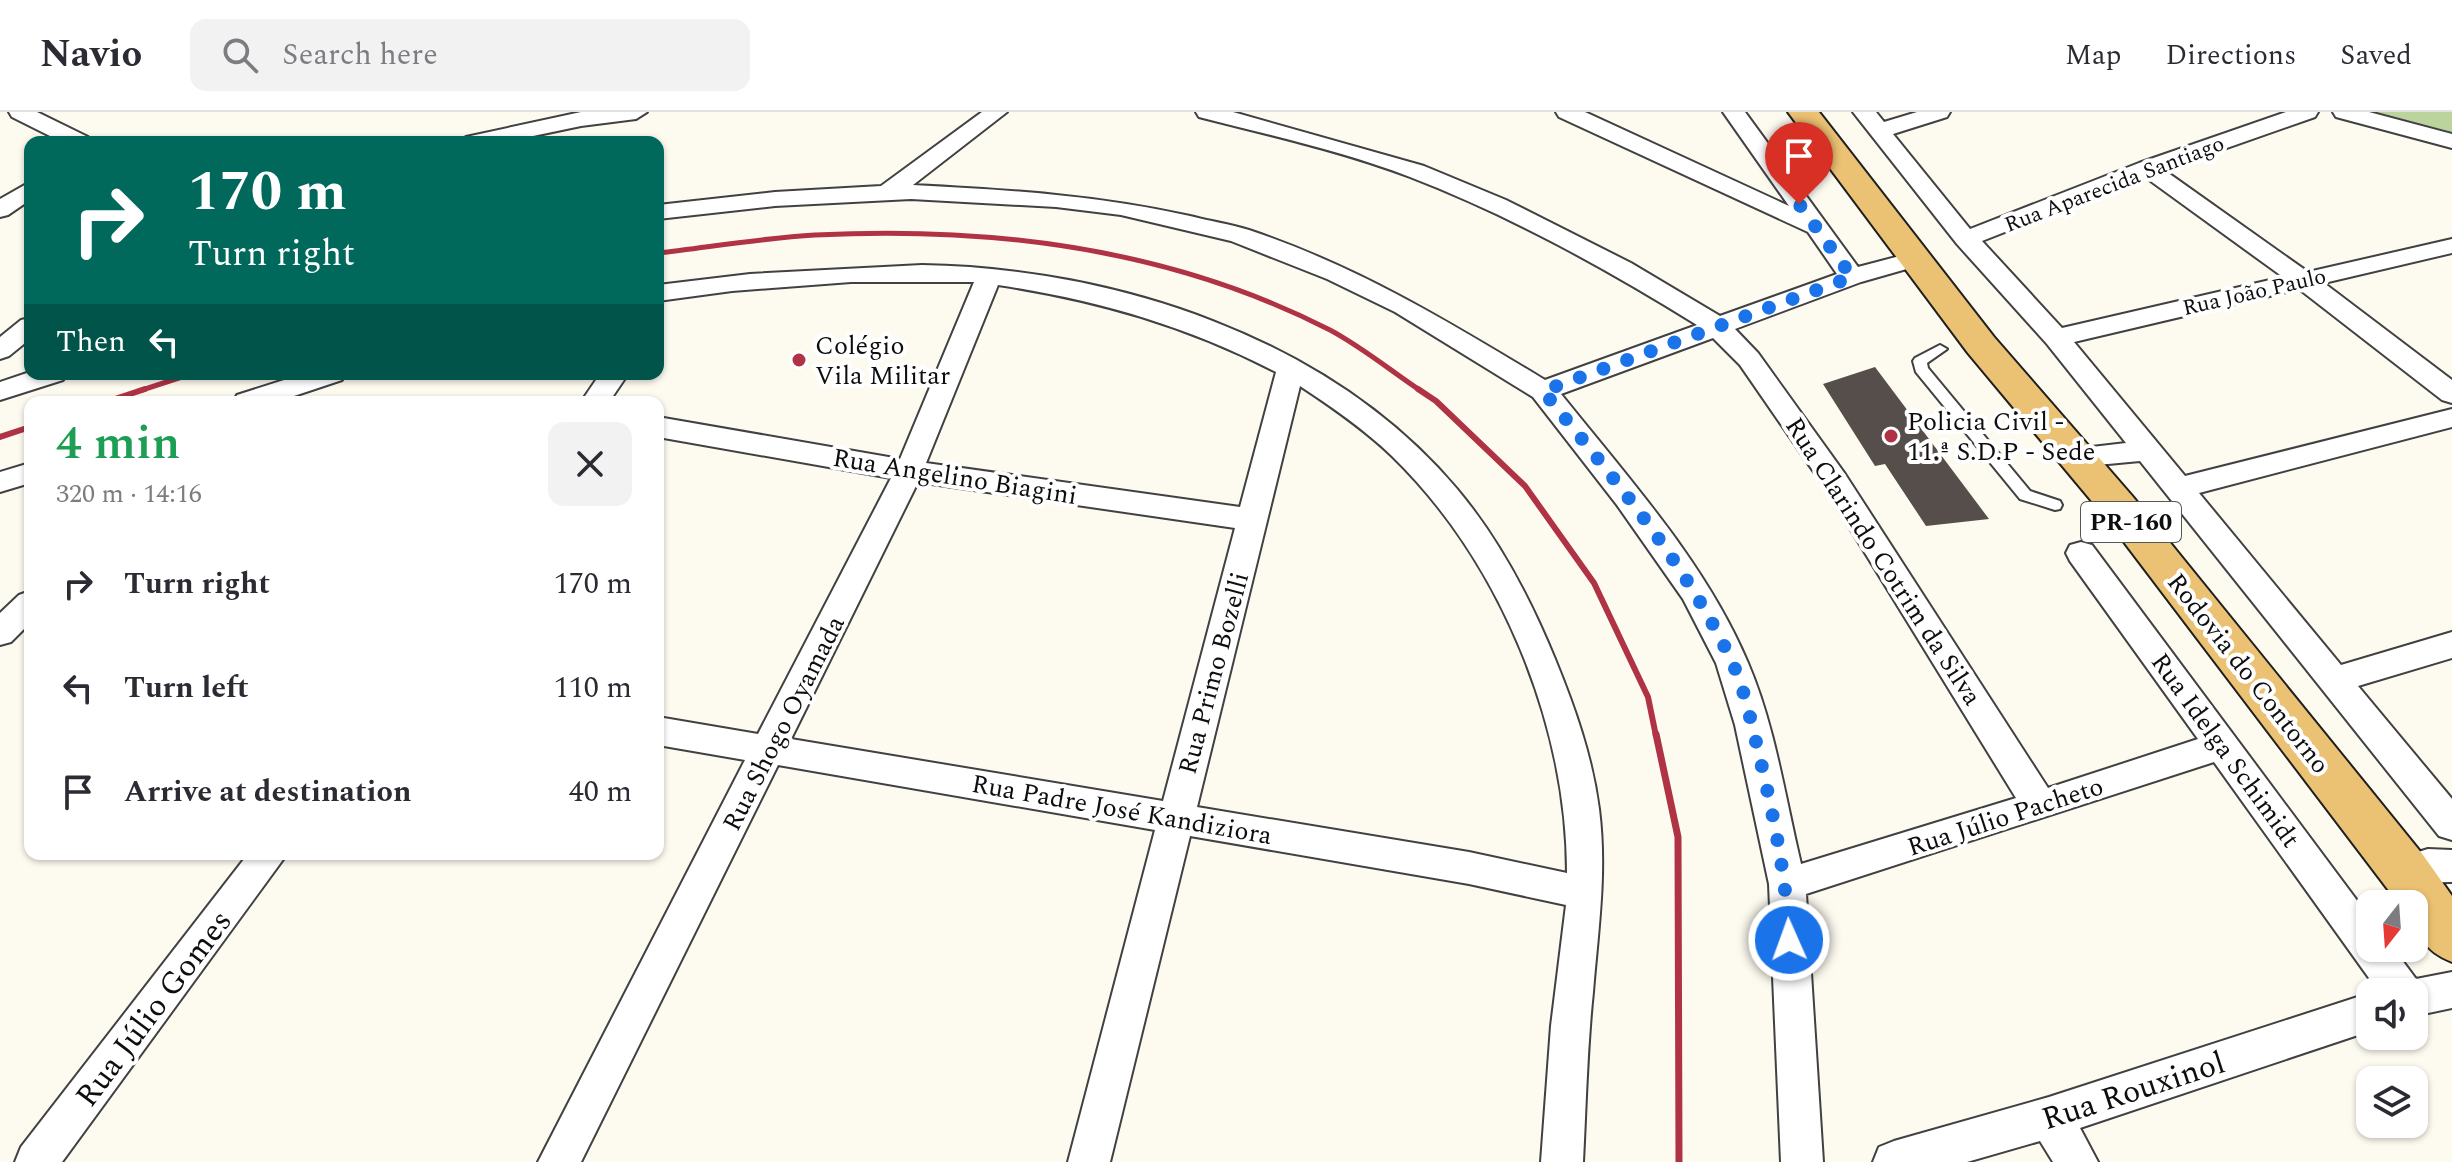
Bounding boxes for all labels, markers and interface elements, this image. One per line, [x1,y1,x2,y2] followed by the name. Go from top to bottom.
[190,19,750,91] search box
[40,26,142,84] text: Navio
[282,32,438,78] text: Search here
[218,33,262,77] icon: search
[2065,34,2122,77] text: Map
[2166,34,2296,77] text: Directions
[2340,34,2412,77] text: Saved
[1765,122,1833,204] pin
[2000,127,2229,242] street label: Rua Aparecida Santiago
[1777,134,1821,178] icon: arrive
[188,150,347,235] text: 170 m
[56,168,160,272] icon: right
[188,227,355,282] text: Turn right
[2179,260,2329,325] street label: Rua João Paulo
[56,319,126,365] text: Then
[142,320,186,364] icon: left
[815,326,950,396] place label: Colégio Vila Militar
[790,351,808,369] marker: Colégio Vila Militar
[1907,402,2095,472] place label: Policia Civil - 11.ª S.D.P - Sede
[56,407,181,480] text: 4 min
[1775,409,1992,714] street label: Rua Clarindo Cotrim da Silva
[548,422,632,506] button: close
[1882,427,1900,445] marker: Policia Civil - 11.ª S.D.P - Sede
[830,438,1080,516] street label: Rua Angelino Biagini
[56,474,202,514] text: 320 m · 14:16
[2081,502,2181,542] road number: PR-160
[124,561,270,607] text: Turn right
[554,561,632,607] text: 170 m
[56,562,100,606] icon: right
[2157,565,2340,783] street label: Rodovia do Contorno
[1168,568,1260,779] street label: Rua Primo Bozelli
[712,608,856,838] street label: Rua Shogo Oyamada
[2141,645,2310,857] street label: Rua Idelga Schimidt
[124,665,249,711] text: Turn left
[554,665,632,711] text: 110 m
[56,666,100,710] icon: left
[968,764,1275,856] street label: Rua Padre José Kandiziora
[1902,766,2108,867] street label: Rua Júlio Pacheto
[124,769,411,815] text: Arrive at destination
[569,769,632,815] text: 40 m
[56,770,100,814] icon: arrive
[2356,890,2428,962] north arrow
[2356,890,2428,1138] map controls
[1747,898,1831,982] position arrow
[64,900,245,1118] street label: Rua Júlio Gomes
[2356,978,2428,1050] button: sound
[2035,1039,2232,1144] street label: Rua Rouxinol
[2356,1066,2428,1138] button: layers

